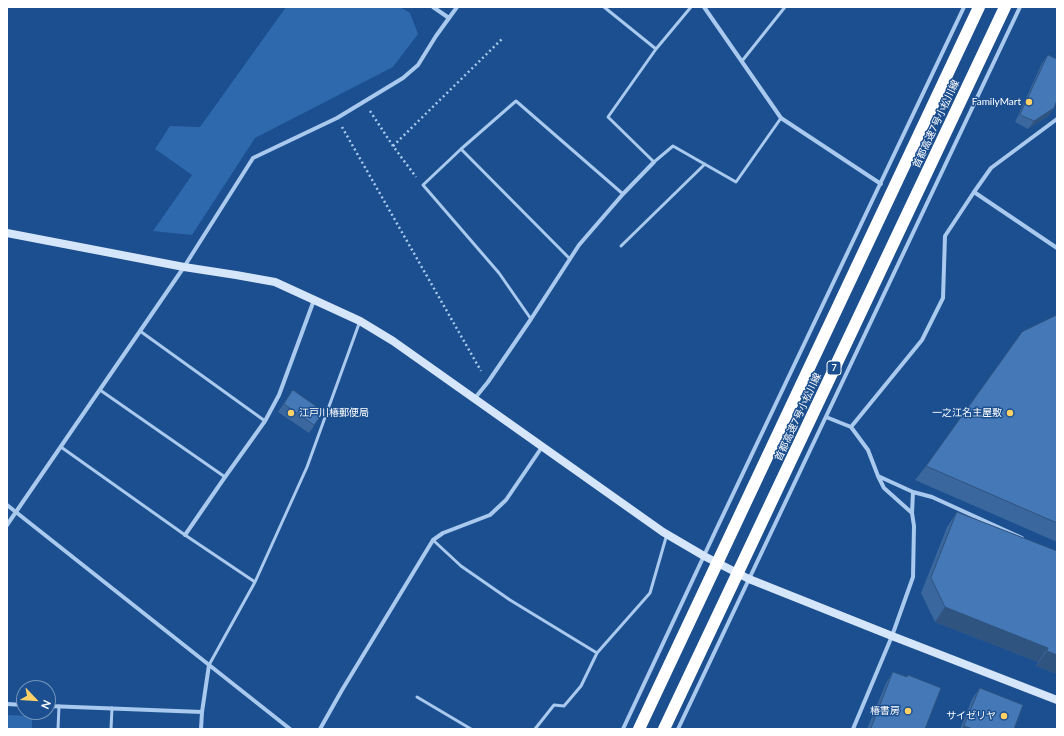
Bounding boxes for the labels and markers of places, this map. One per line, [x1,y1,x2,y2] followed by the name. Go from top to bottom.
[972,96,1021,108] place label: FamilyMart
[1024,97,1034,107] marker: FamilyMart
[299,407,369,419] place label: 江戸川椿郵便局
[932,407,1002,419] place label: 一之江名主屋敷
[286,408,296,418] marker: 江戸川椿郵便局
[1005,408,1015,418] marker: 一之江名主屋敷
[870,705,900,717] place label: 椿書房
[903,706,913,716] marker: 椿書房
[946,710,996,722] place label: サイゼリヤ
[999,711,1009,721] marker: サイゼリヤ

